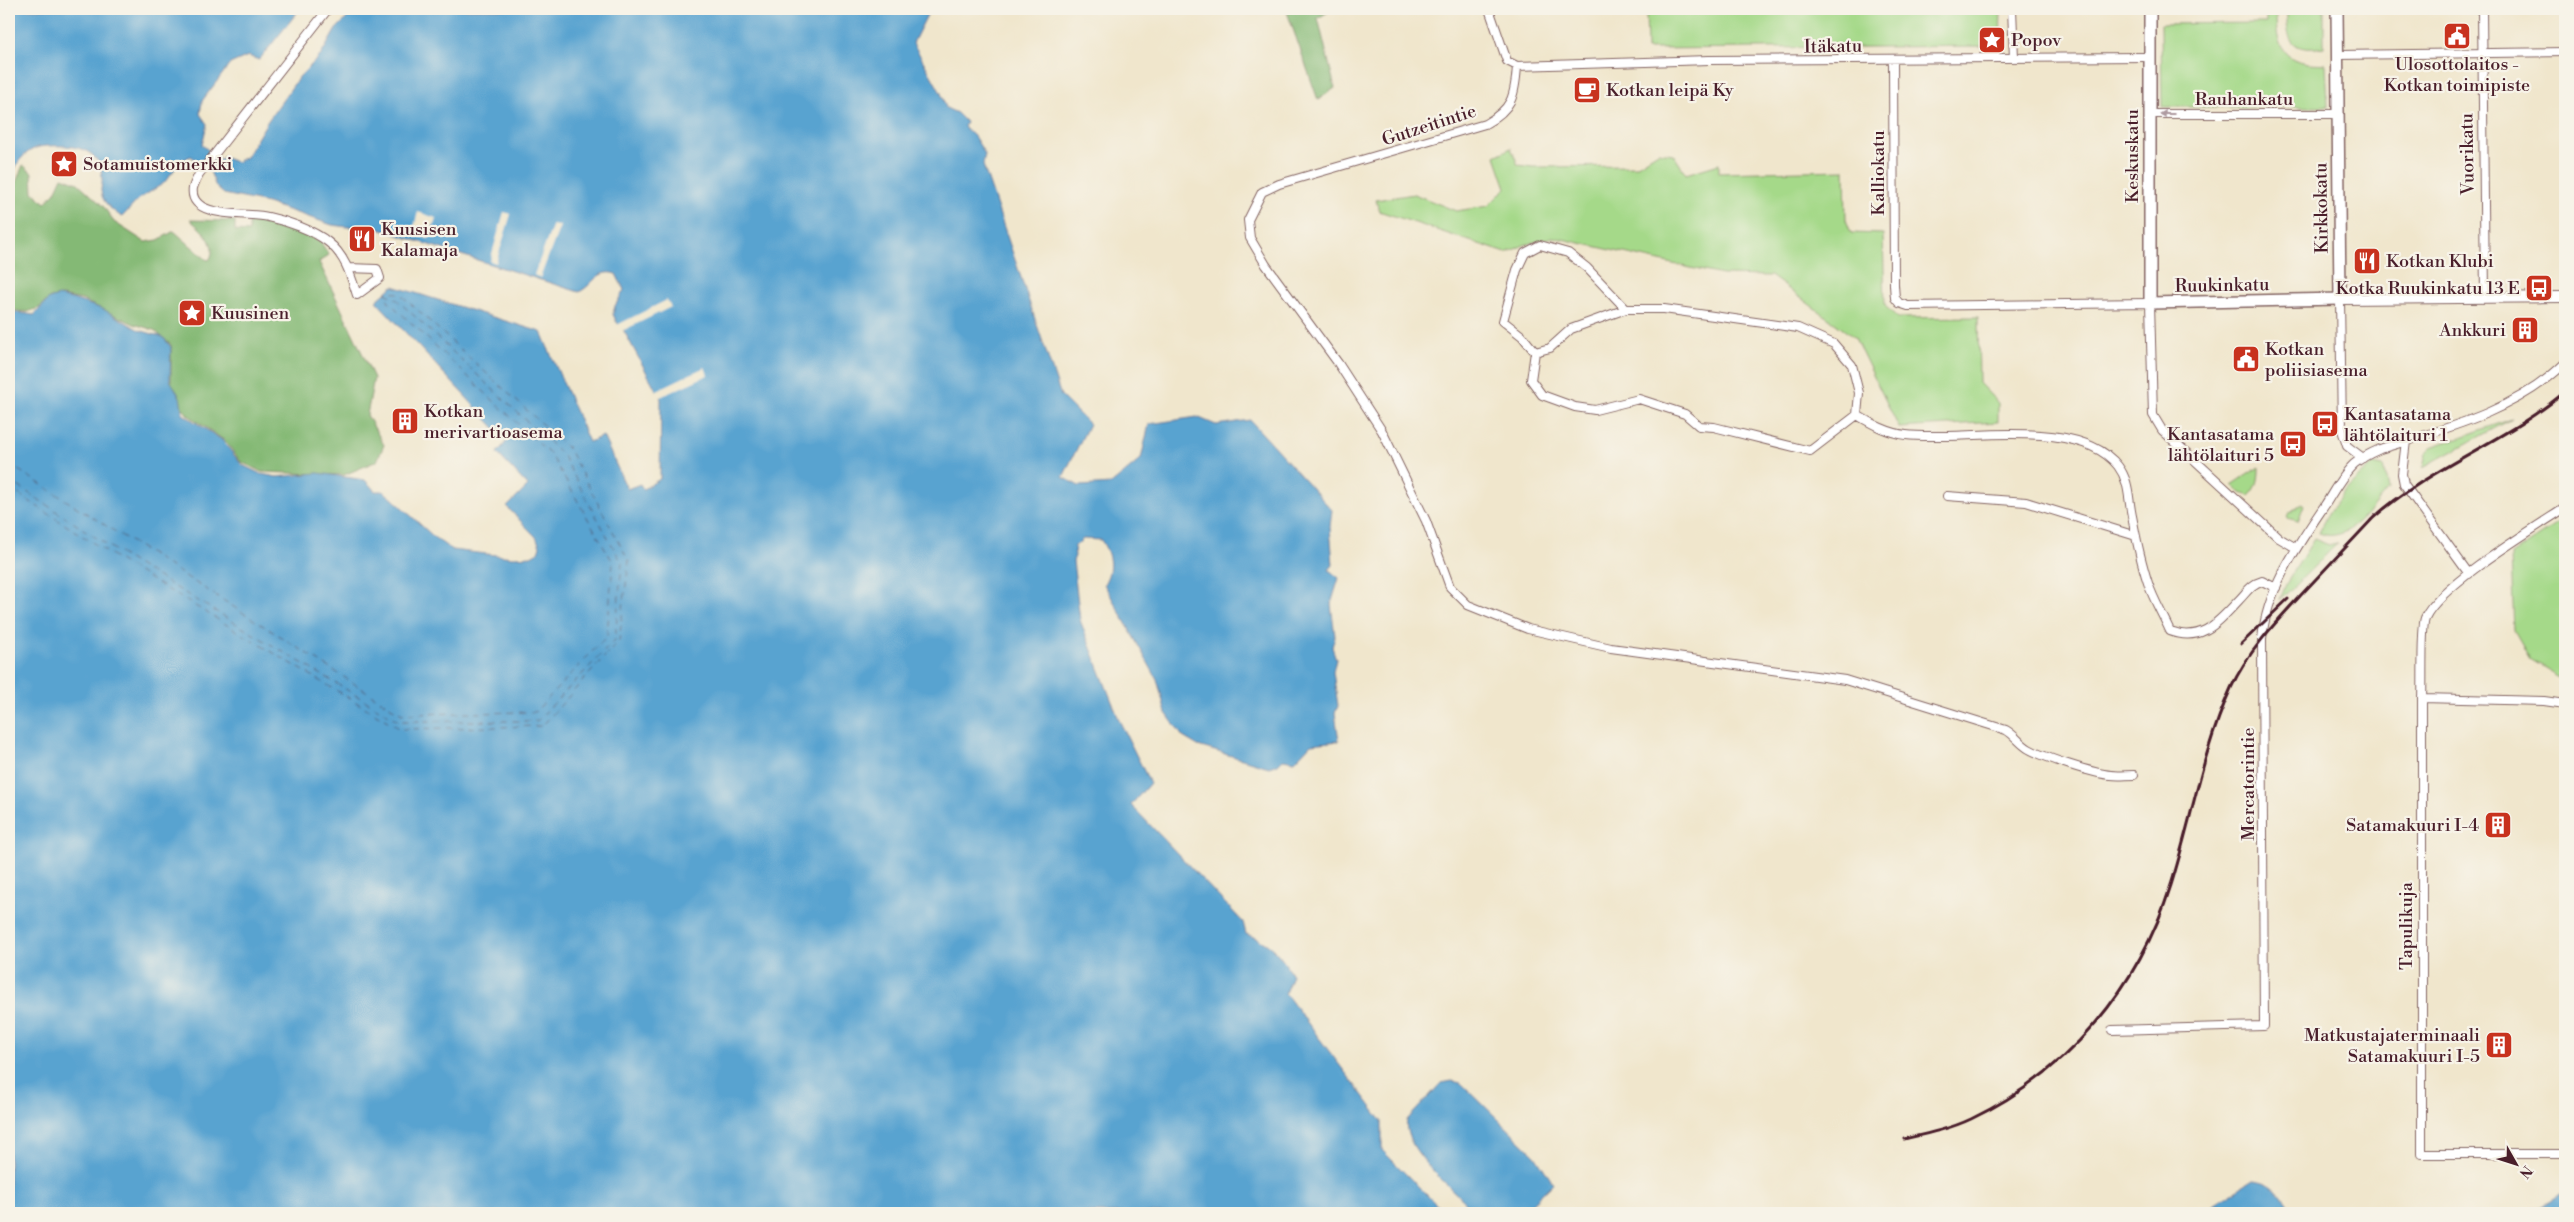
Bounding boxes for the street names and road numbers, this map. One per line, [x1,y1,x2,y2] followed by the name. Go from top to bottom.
[1804,34,1863,59] street label: Itäkatu
[2195,88,2294,111] street label: Rauhankatu
[1379,99,1479,152] street label: Gutzeitintie
[2121,108,2144,203] street label: Keskuskatu
[2455,112,2480,196] street label: Vuorikatu
[1867,130,1890,216] street label: Kalliokatu
[2309,162,2334,254] street label: Kirkkokatu
[2174,273,2270,298] street label: Ruukinkatu
[2237,727,2260,841] street label: Mercatorintie
[2395,881,2418,970] street label: Tapulikuja

